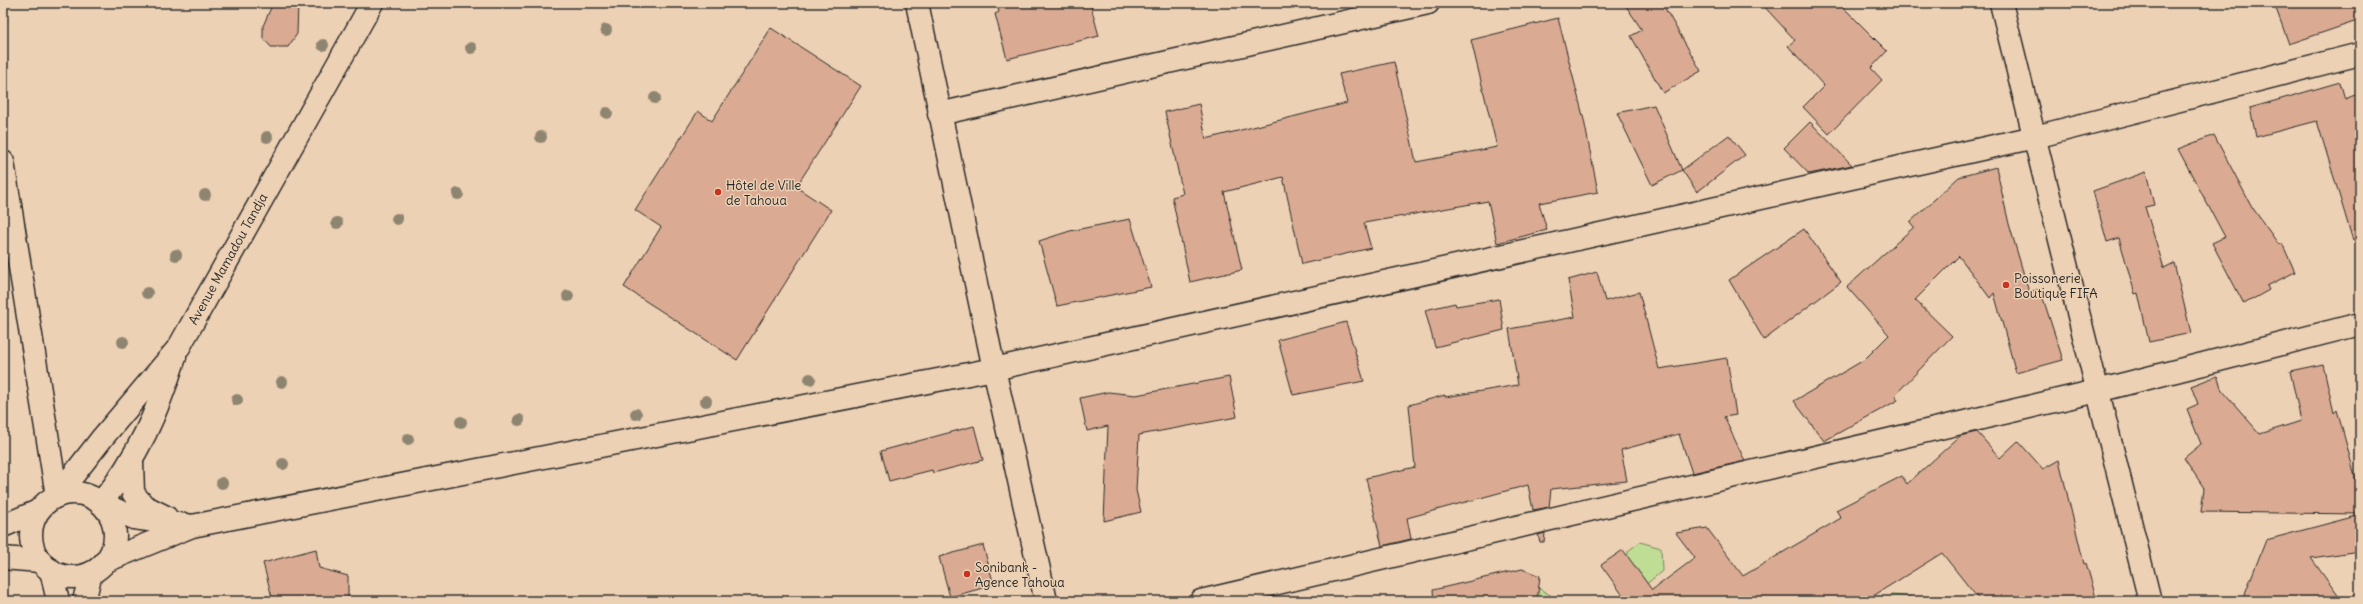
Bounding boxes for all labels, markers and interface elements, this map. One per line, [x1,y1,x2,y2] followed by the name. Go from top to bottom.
[726,177,801,209] place label: Hôtel de Ville de Tahoua
[713,187,723,197] marker: Hôtel de Ville de Tahoua
[185,190,271,328] street label: Avenue Mamadou Tandja
[2014,270,2098,302] place label: Poissonerie Boutique FIFA
[2001,280,2011,290] marker: Poissonerie Boutique FIFA
[975,559,1065,591] place label: Sonibank - Agence Tahoua
[962,569,972,579] marker: Sonibank - Agence Tahoua

